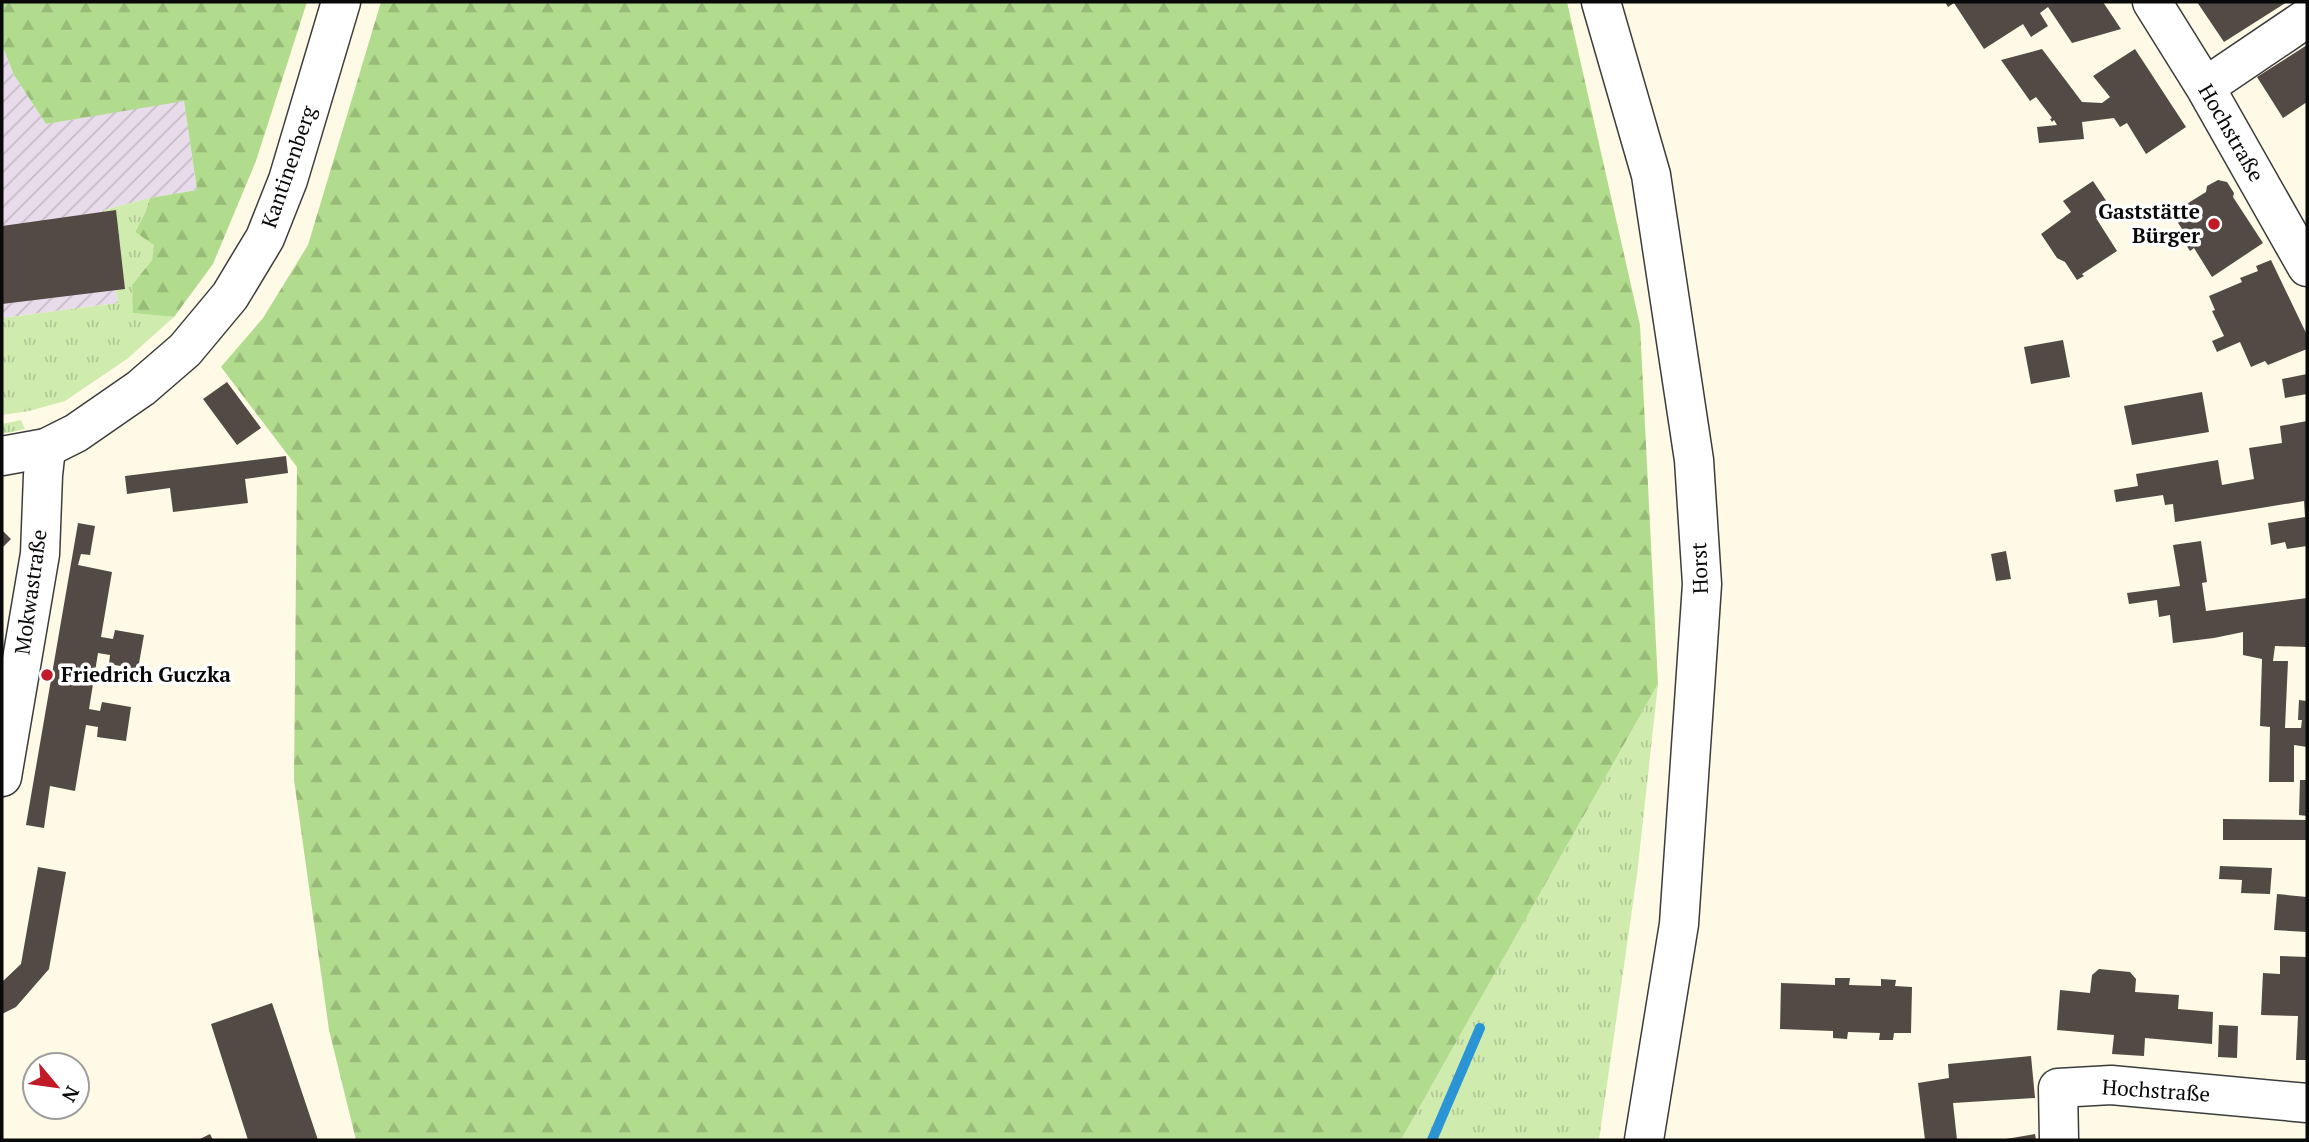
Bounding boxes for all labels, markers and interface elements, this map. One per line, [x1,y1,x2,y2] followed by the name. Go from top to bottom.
[2193,79,2271,186] street label: Hochstraße
[254,101,322,231] street label: Kantinenberg
[2098,197,2200,249] place label: Gaststätte Bürger
[2206,216,2222,232] marker: Gaststätte Bürger
[7,528,53,656] street label: Mokwastraße
[1684,541,1714,594] street label: Horst
[61,660,231,688] place label: Friedrich Guczka
[39,667,55,683] marker: Friedrich Guczka
[21,1051,91,1121] north arrow
[2101,1072,2211,1108] street label: Hochstraße
[57,1082,86,1107] text: N

